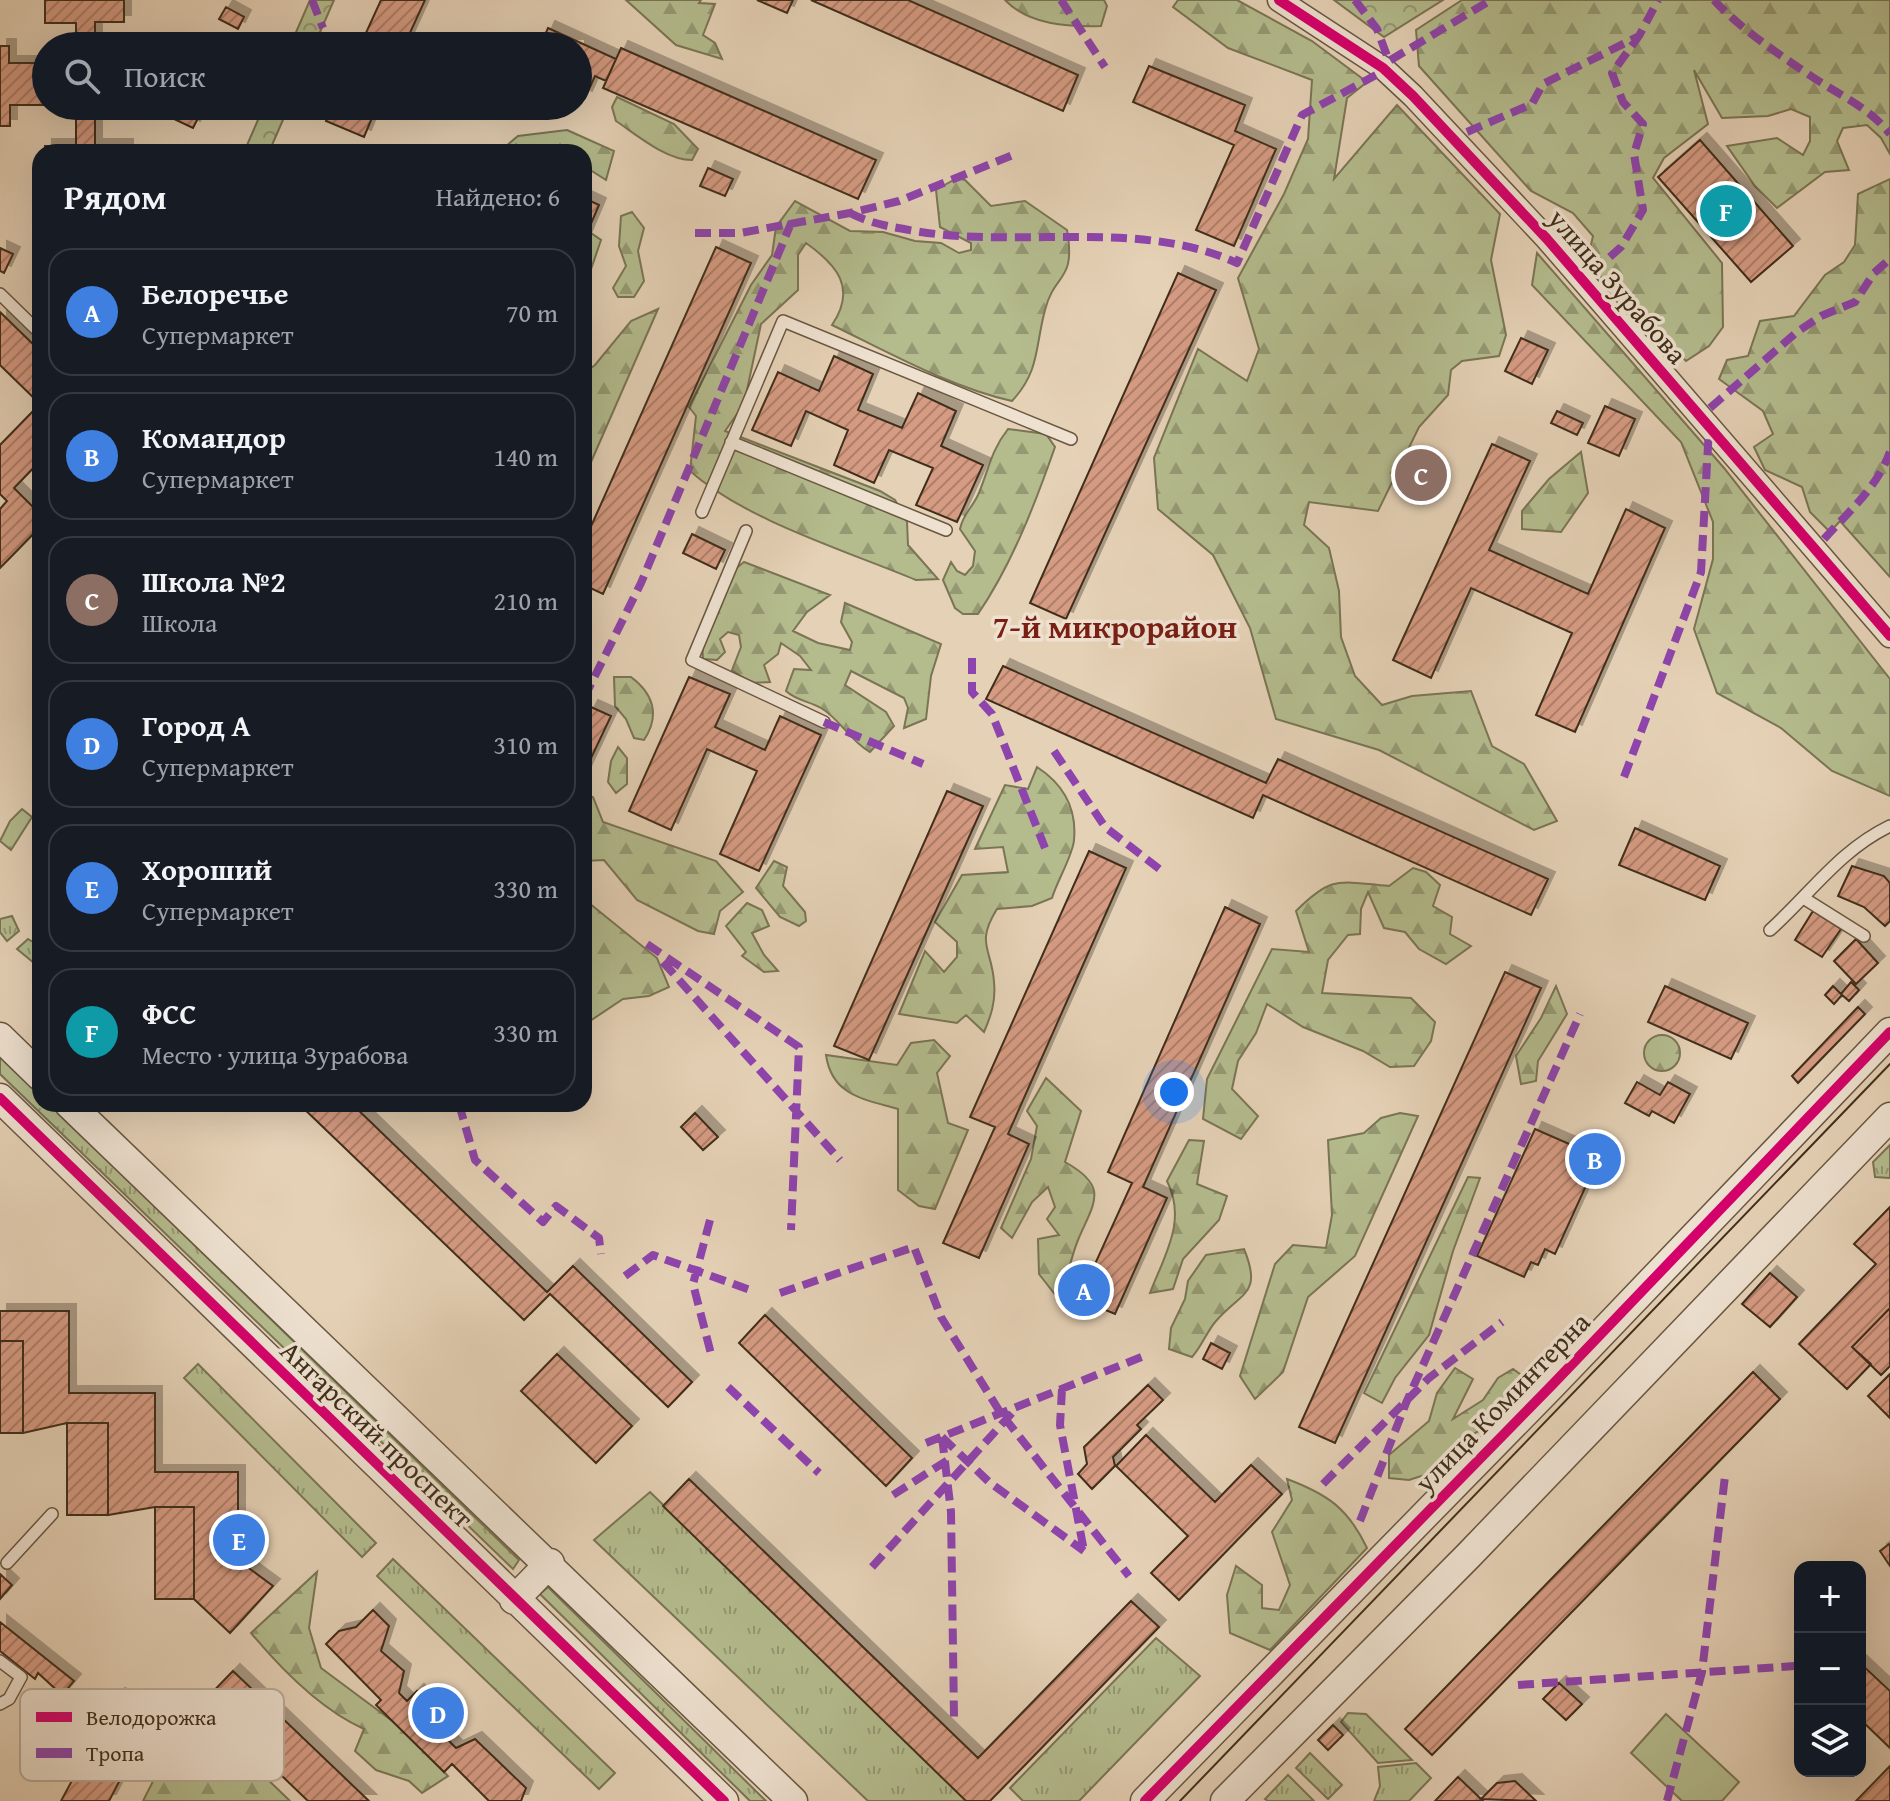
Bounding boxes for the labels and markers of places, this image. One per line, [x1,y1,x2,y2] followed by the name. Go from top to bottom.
[1700,181,1752,241] pin: F
[1395,445,1447,505] pin: C
[1569,1129,1621,1189] pin: B
[1058,1260,1110,1320] pin: A
[213,1510,265,1570] pin: E
[412,1683,464,1743] pin: D

